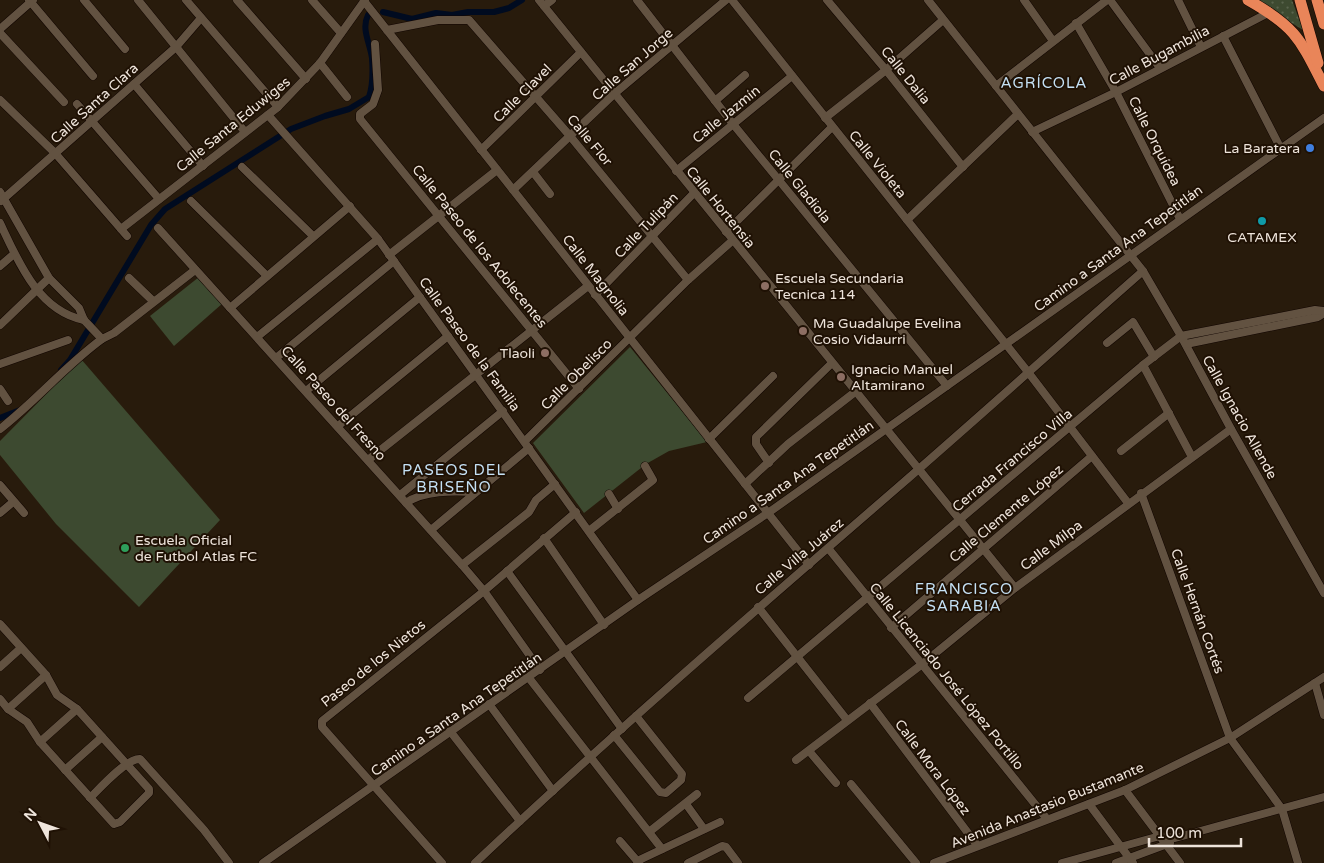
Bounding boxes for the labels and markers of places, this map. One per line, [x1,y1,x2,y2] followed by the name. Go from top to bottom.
[1223,140,1300,157] place label: La Baratera
[1304,142,1316,154] marker: La Baratera
[1256,215,1268,227] marker: CATAMEX
[1227,229,1297,246] place label: CATAMEX
[775,270,904,303] place label: Escuela Secundaria Tecnica 114
[759,280,771,292] marker: Escuela Secundaria Tecnica 114
[813,315,961,348] place label: Ma Guadalupe Evelina Cosio Vidaurri
[797,325,809,337] marker: Ma Guadalupe Evelina Cosio Vidaurri
[500,345,535,362] place label: Tlaoli
[539,347,551,359] marker: Tlaoli
[851,361,953,394] place label: Ignacio Manuel Altamirano
[835,371,847,383] marker: Ignacio Manuel Altamirano
[135,532,257,565] place label: Escuela Oficial de Futbol Atlas FC
[119,542,131,554] marker: Escuela Oficial de Futbol Atlas FC

